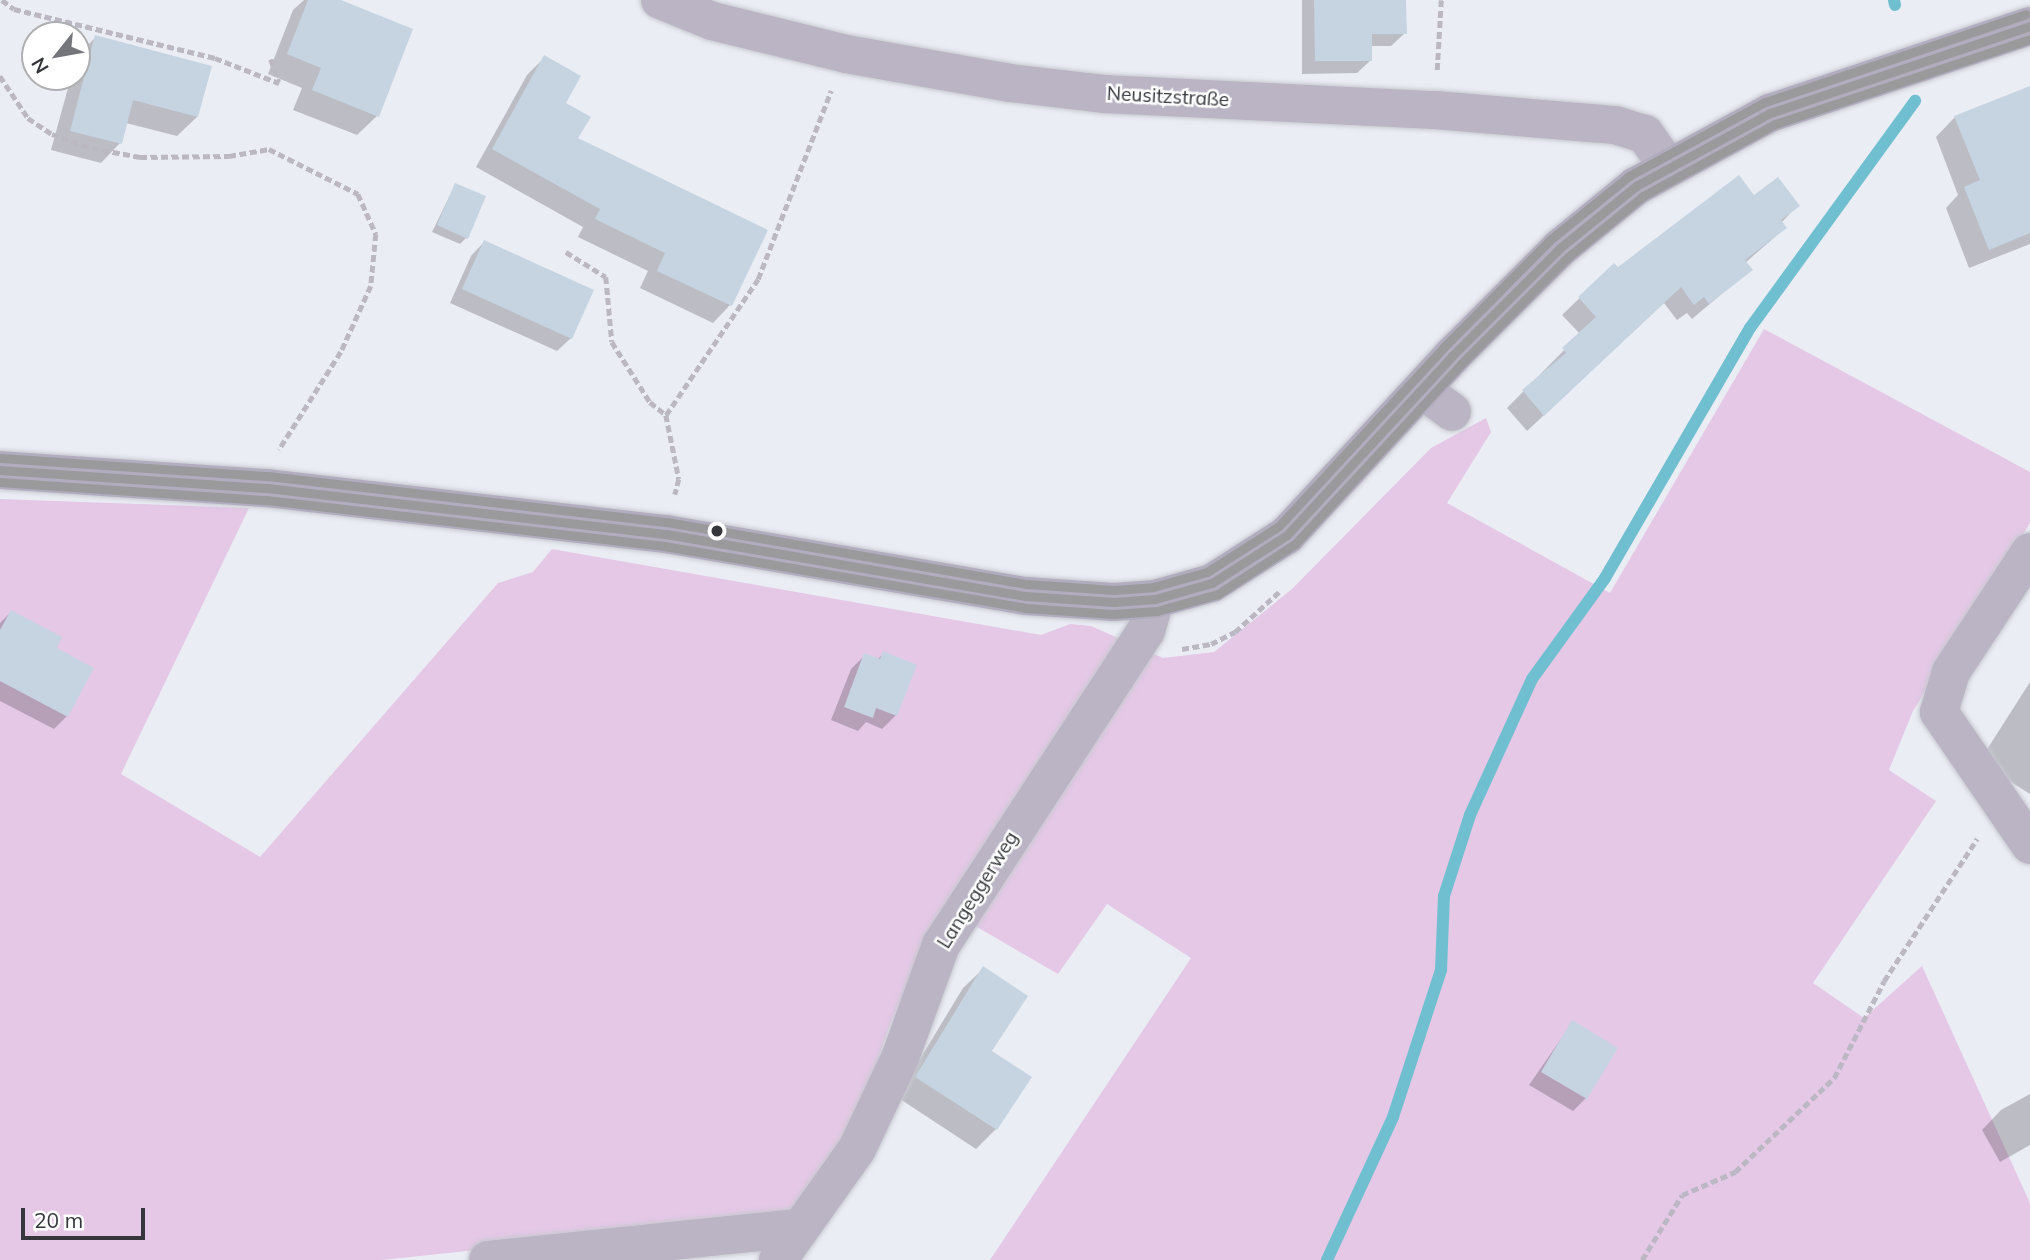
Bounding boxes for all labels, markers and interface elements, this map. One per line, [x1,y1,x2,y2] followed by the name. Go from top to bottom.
[21,21,91,91] north arrow
[26,53,54,78] text: N
[1106,82,1230,112] street label: Neusitzstraße
[710,524,724,538] unlabelled marker
[933,827,1023,953] street label: Langeggerweg
[24,1194,149,1238] scale bar
[34,1207,83,1233] text: 20 m

